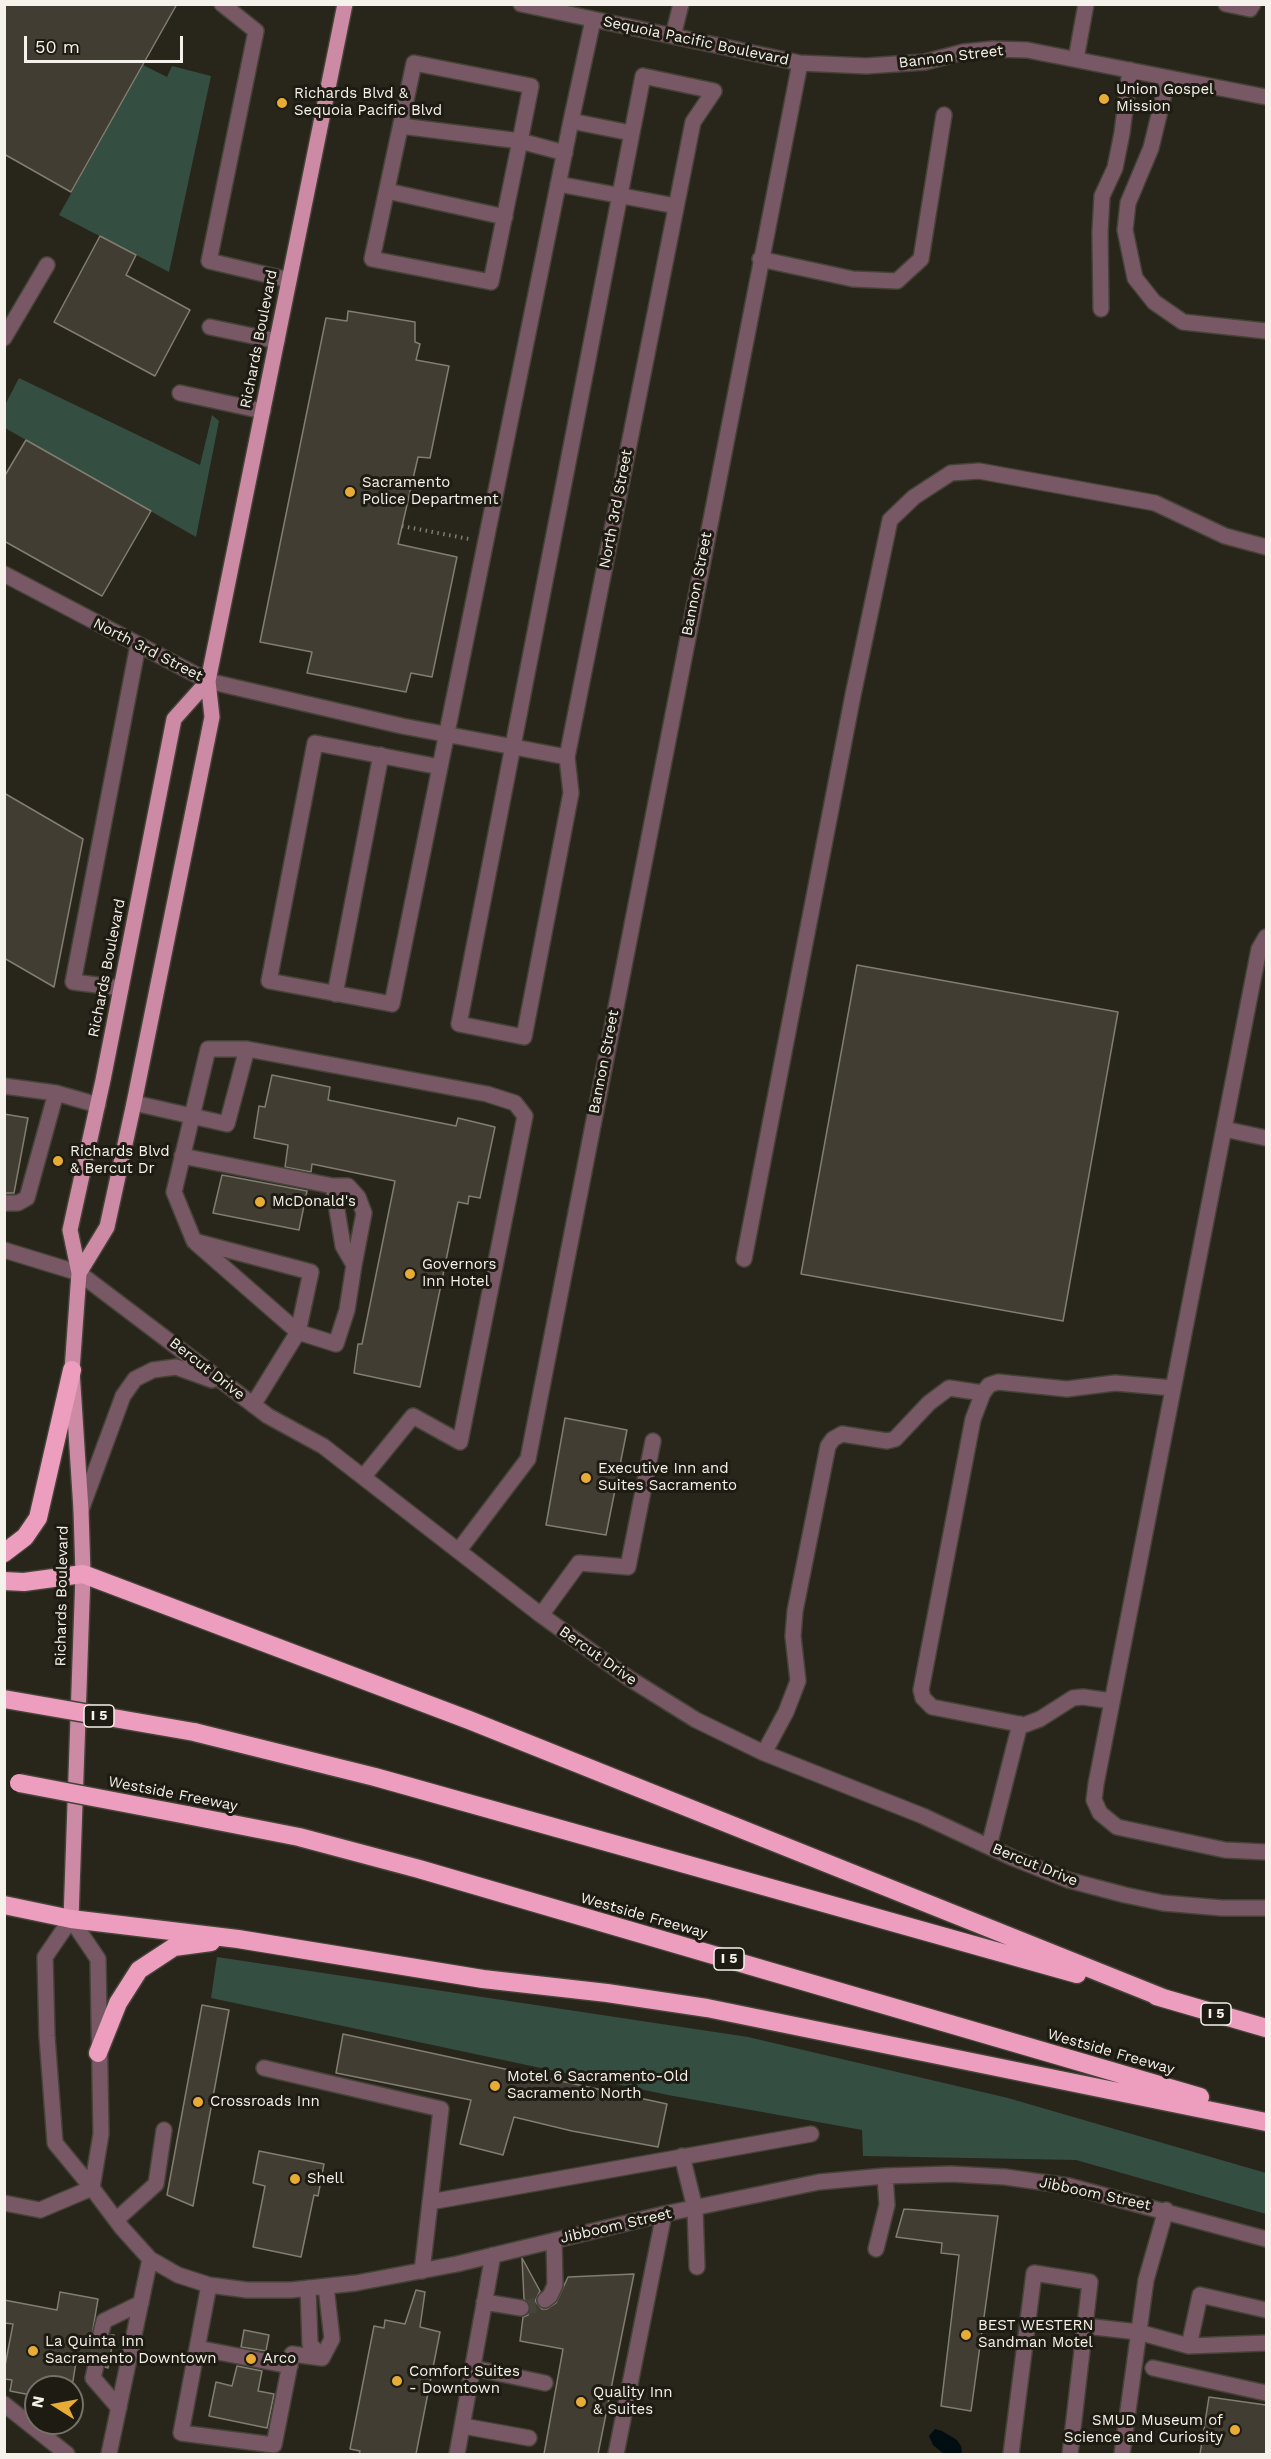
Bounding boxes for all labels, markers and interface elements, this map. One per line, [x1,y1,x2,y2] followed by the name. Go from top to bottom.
[601,13,791,69] street label: Sequoia Pacific Boulevard
[27,24,186,62] scale bar
[35,36,80,57] text: 50 m
[898,42,1004,72] street label: Bannon Street
[1116,81,1214,116] place label: Union Gospel Mission
[294,85,442,120] place label: Richards Blvd & Sequoia Pacific Blvd
[1097,92,1111,106] marker: Union Gospel Mission
[275,96,289,110] marker: Richards Blvd & Sequoia Pacific Blvd
[237,268,281,410] street label: Richards Boulevard
[596,448,636,570] street label: North 3rd Street
[362,474,498,509] place label: Sacramento Police Department
[343,485,357,499] marker: Sacramento Police Department
[678,531,716,637] street label: Bannon Street
[90,615,206,685] street label: North 3rd Street
[85,897,129,1039] street label: Richards Boulevard
[585,1009,623,1115] street label: Bannon Street
[70,1143,170,1178] place label: Richards Blvd & Bercut Dr
[51,1154,65,1168] marker: Richards Blvd & Bercut Dr
[272,1193,356,1211] place label: McDonald's
[253,1195,267,1209] marker: McDonald's
[422,1256,496,1291] place label: Governors Inn Hotel
[403,1267,417,1281] marker: Governors Inn Hotel
[166,1334,248,1404] street label: Bercut Drive
[598,1460,737,1495] place label: Executive Inn and Suites Sacramento
[579,1471,593,1485] marker: Executive Inn and Suites Sacramento
[52,1525,72,1667] street label: Richards Boulevard
[556,1623,640,1689] street label: Bercut Drive
[84,1705,114,1727] road number: I 5
[107,1773,239,1815] street label: Westside Freeway
[990,1840,1080,1890] street label: Bercut Drive
[578,1889,710,1943] street label: Westside Freeway
[714,1948,744,1970] road number: I 5
[1201,2003,1231,2025] road number: I 5
[1045,2025,1177,2079] street label: Westside Freeway
[507,2068,688,2103] place label: Motel 6 Sacramento-Old Sacramento North
[488,2079,502,2093] marker: Motel 6 Sacramento-Old Sacramento North
[210,2093,320,2111] place label: Crossroads Inn
[191,2095,205,2109] marker: Crossroads Inn
[307,2170,344,2188] place label: Shell
[288,2172,302,2186] marker: Shell
[1037,2173,1153,2215] street label: Jibboom Street
[559,2204,673,2248] street label: Jibboom Street
[978,2317,1093,2352] place label: BEST WESTERN Sandman Motel
[959,2328,973,2342] marker: BEST WESTERN Sandman Motel
[45,2333,216,2368] place label: La Quinta Inn Sacramento Downtown
[26,2344,40,2358] marker: La Quinta Inn Sacramento Downtown
[263,2350,296,2368] place label: Arco
[244,2352,258,2366] marker: Arco
[409,2363,520,2398] place label: Comfort Suites - Downtown
[390,2374,404,2388] marker: Comfort Suites - Downtown
[24,2375,84,2435] north arrow
[593,2384,673,2419] place label: Quality Inn & Suites
[27,2394,48,2409] text: N
[574,2395,588,2409] marker: Quality Inn & Suites
[1064,2412,1223,2447] place label: SMUD Museum of Science and Curiosity
[1228,2423,1242,2437] marker: SMUD Museum of Science and Curiosity

